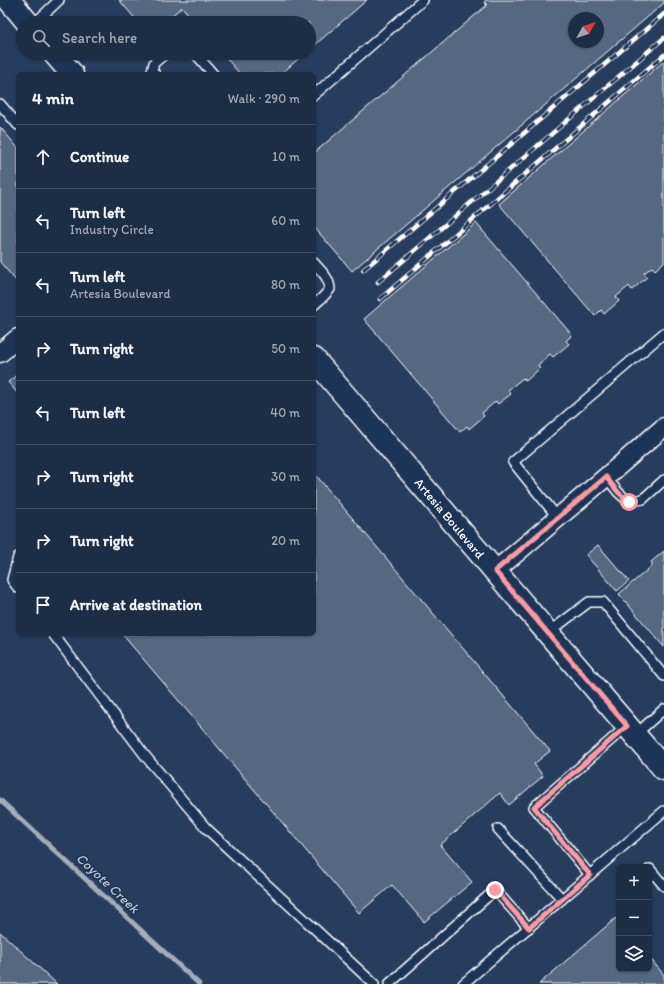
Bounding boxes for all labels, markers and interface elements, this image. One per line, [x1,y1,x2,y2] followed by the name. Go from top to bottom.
[568,12,604,48] north arrow
[16,16,316,60] search box
[30,27,52,49] icon: search
[62,29,137,47] text: Search here
[32,88,74,108] text: 4 min
[228,91,300,106] text: Walk · 290 m
[32,146,54,168] icon: ahead
[70,148,129,166] text: Continue
[272,149,300,164] text: 10 m
[70,204,125,222] text: Turn left
[32,210,54,232] icon: left
[271,213,300,228] text: 60 m
[70,222,154,237] text: Industry Circle
[70,268,125,286] text: Turn left
[32,274,54,296] icon: left
[271,277,300,292] text: 80 m
[70,286,171,301] text: Artesia Boulevard
[32,338,54,360] icon: right
[70,340,134,358] text: Turn right
[271,341,300,356] text: 50 m
[32,402,54,424] icon: left
[70,404,125,422] text: Turn left
[270,405,300,420] text: 40 m
[32,466,54,488] icon: right
[70,468,134,486] text: Turn right
[271,469,300,484] text: 30 m
[412,475,488,562] street label: Artesia Boulevard
[620,493,638,511] route start
[32,530,54,552] icon: right
[70,532,134,550] text: Turn right
[271,533,300,548] text: 20 m
[32,594,54,616] icon: arrive
[70,596,202,614] text: Arrive at destination
[73,850,143,917] water label: Coyote Creek
[616,864,652,972] map controls
[616,864,652,900] button: +
[486,881,504,899] route end
[616,900,652,936] button: −
[616,936,652,972] button: layers

